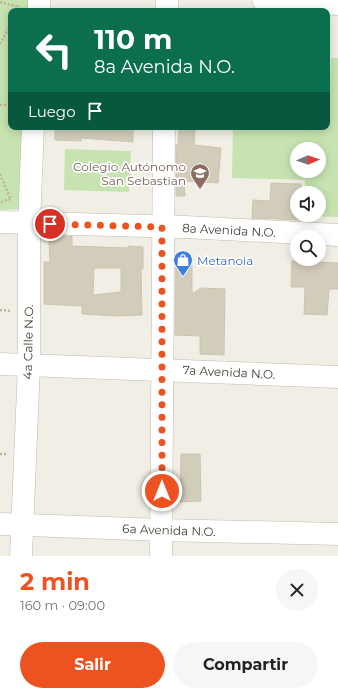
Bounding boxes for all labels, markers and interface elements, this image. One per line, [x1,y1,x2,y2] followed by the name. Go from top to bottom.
[94,22,172,56] text: 110 m
[28,24,80,76] icon: left
[94,56,235,78] text: 8a Avenida N.O.
[84,100,106,122] icon: arrive
[28,102,76,121] text: Luego
[290,142,326,178] north arrow
[290,142,326,266] map controls
[73,159,186,188] place label: Colegio Autónomo San Sebastian
[189,162,211,190] school or university icon: Colegio Autónomo San Sebastian
[290,186,326,222] button: sound
[33,207,67,241] pin
[39,213,61,235] icon: arrive
[182,220,276,240] street label: 8a Avenida N.O.
[290,230,326,266] button: search
[172,249,194,277] shop icon: Metanoia
[197,253,253,268] place label: Metanoia
[20,304,36,380] street label: 4a Calle N.O.
[182,362,276,382] street label: 7a Avenida N.O.
[141,470,183,512] position arrow
[122,521,216,539] street label: 6a Avenida N.O.
[20,567,90,596] text: 2 min
[276,569,318,611] button: close
[20,597,105,613] text: 160 m · 09:00
[20,642,165,688] button: Salir
[173,642,318,688] button: Compartir

